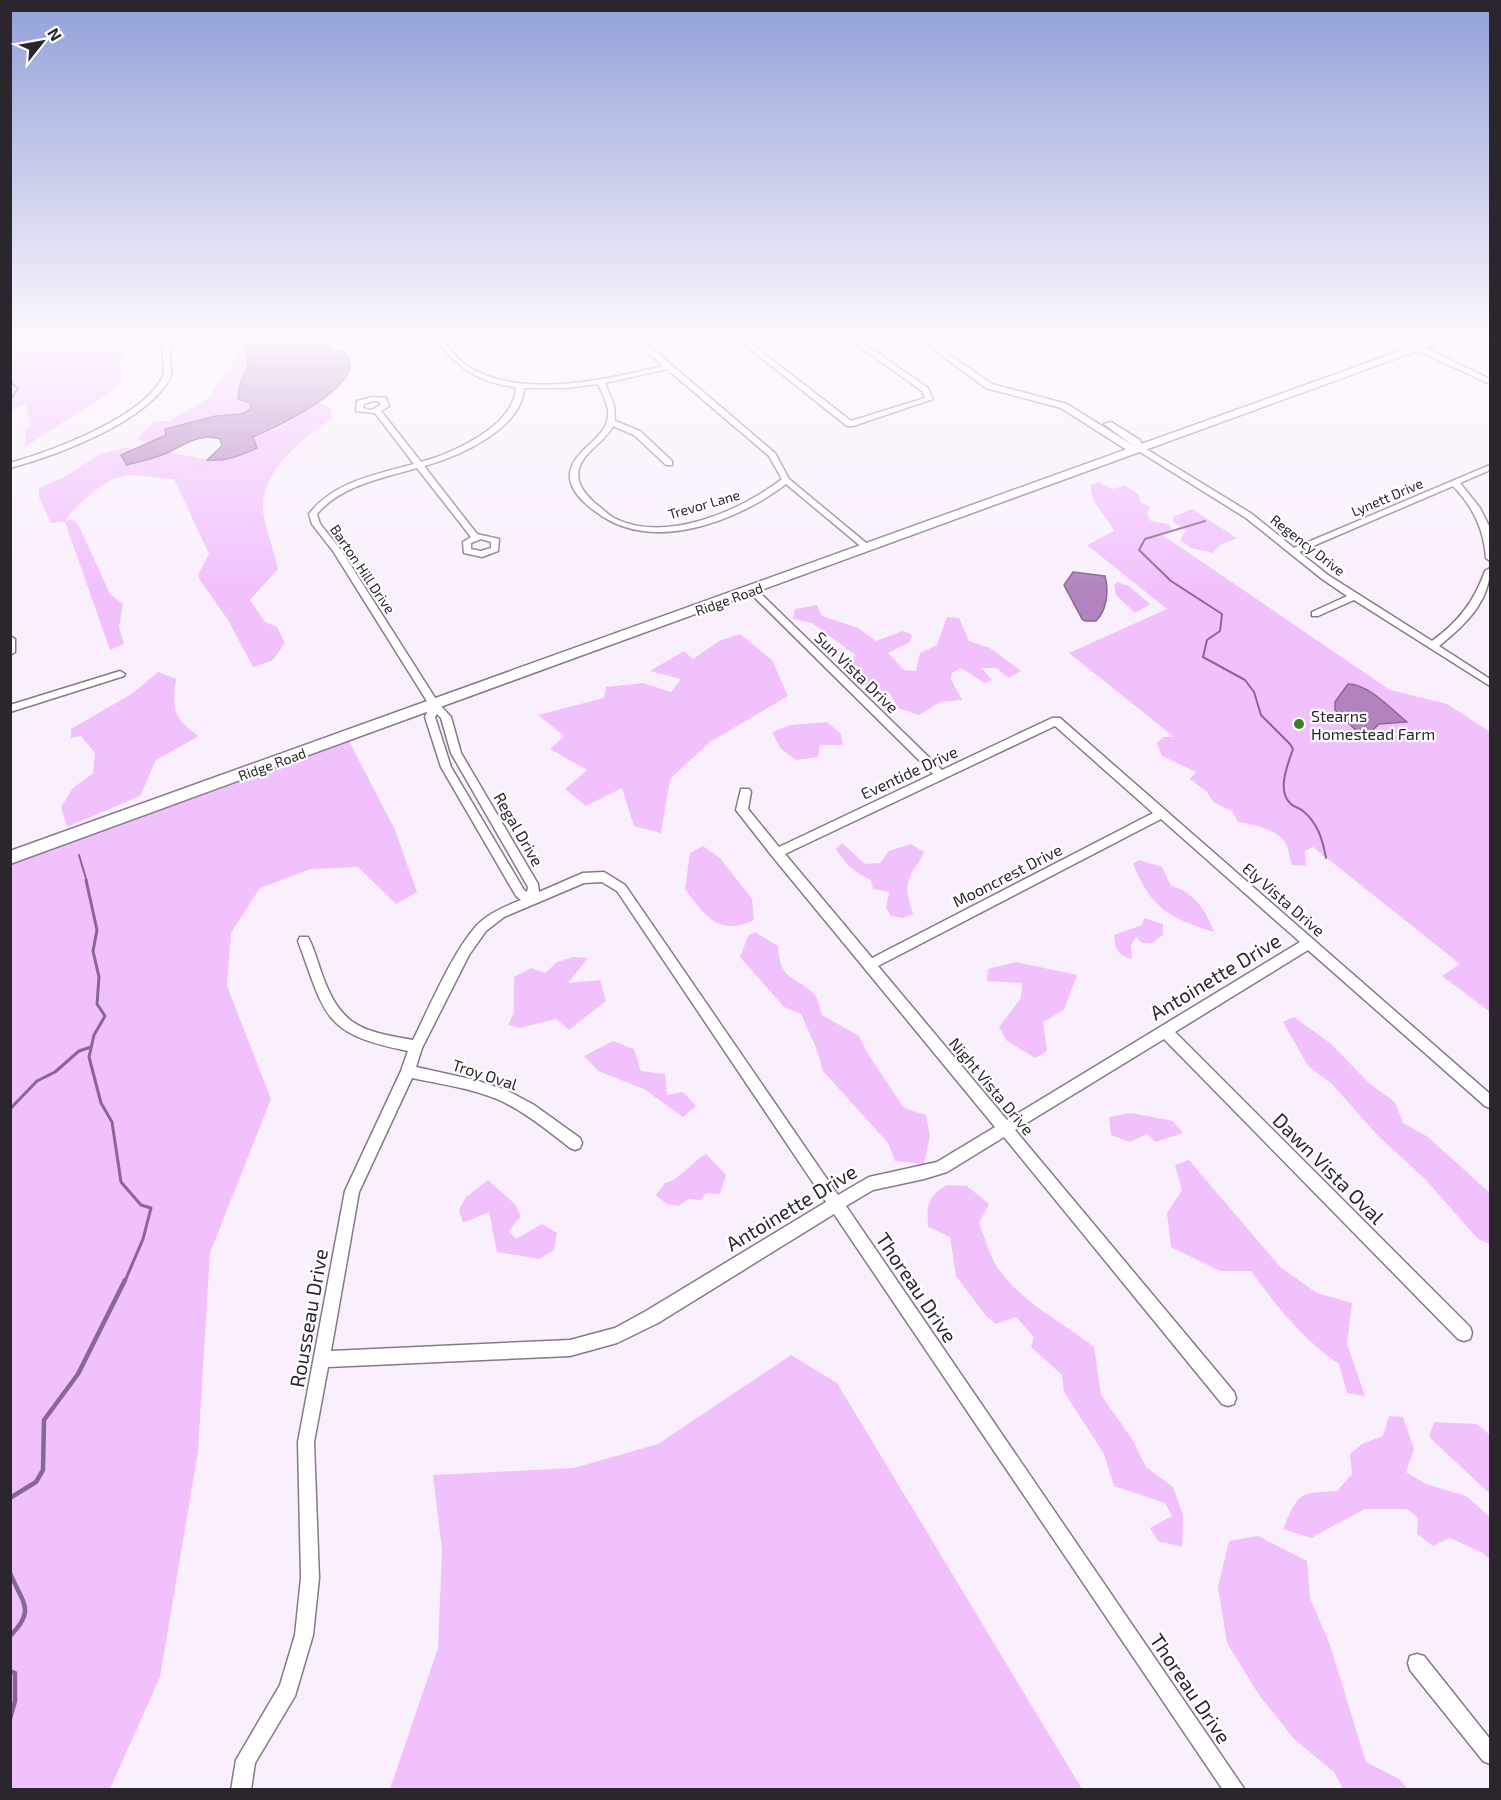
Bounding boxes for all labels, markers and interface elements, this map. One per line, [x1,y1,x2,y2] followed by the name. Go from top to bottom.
[12,12,72,72] north arrow
[44,24,66,44] text: N
[1349,474,1425,520] street label: Lynett Drive
[666,486,742,522] street label: Trevor Lane
[1267,511,1349,579] street label: Regency Drive
[327,521,399,617] street label: Barton Hill Drive
[693,579,765,619] street label: Ridge Road
[811,627,903,717] street label: Sun Vista Drive
[1311,706,1435,743] place label: Stearns Homestead Farm
[1292,717,1306,731] marker: Stearns Homestead Farm
[858,741,960,803] street label: Eventide Drive
[236,744,308,784] street label: Ridge Road
[490,789,548,869] street label: Regal Drive
[949,839,1065,911] street label: Mooncrest Drive
[1239,858,1329,940] street label: Ely Vista Drive
[1145,928,1285,1024] street label: Antoinette Drive
[946,1034,1038,1138] street label: Night Vista Drive
[450,1055,520,1094] street label: Troy Oval
[1268,1107,1390,1229] street label: Dawn Vista Oval
[721,1159,861,1255] street label: Antoinette Drive
[871,1227,963,1347] street label: Thoreau Drive
[284,1247,332,1389] street label: Rousseau Drive
[1145,1628,1237,1748] street label: Thoreau Drive

